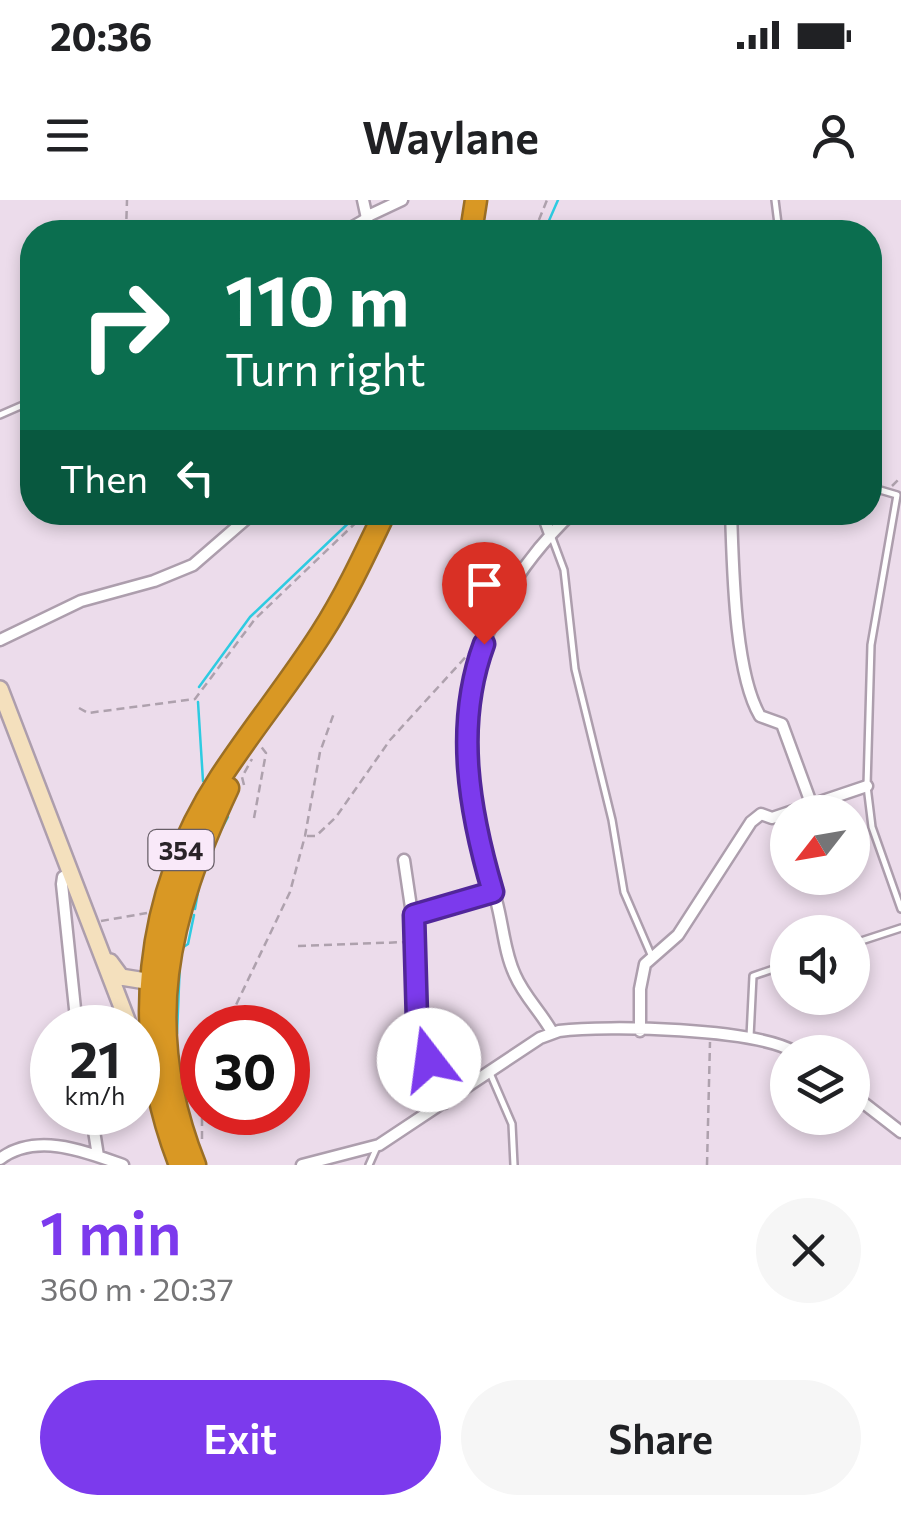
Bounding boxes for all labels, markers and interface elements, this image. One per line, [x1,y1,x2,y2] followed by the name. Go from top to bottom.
[50,12,152,59] text: 20:36
[40,108,95,163] icon: menu
[362,108,539,163] text: Waylane
[806,108,861,163] icon: person
[225,255,409,340] text: 110 m
[60,260,190,390] icon: right
[225,340,426,395] text: Turn right
[168,450,223,505] icon: left
[60,454,148,501] text: Then
[442,542,527,645] pin
[457,557,512,612] icon: arrive
[770,795,870,895] north arrow
[770,795,870,1135] map controls
[148,830,214,870] road number: 354
[770,915,870,1015] button: sound
[180,1005,310,1135] speed limit sign: 30
[377,1008,481,1112] position arrow
[69,1027,121,1088] text: 21
[770,1035,870,1135] button: layers
[65,1080,125,1110] text: km/h
[40,1194,181,1267] text: 1 min
[756,1198,861,1303] button: close
[40,1268,234,1308] text: 360 m · 20:37
[40,1380,441,1495] button: Exit
[461,1380,861,1495] button: Share

